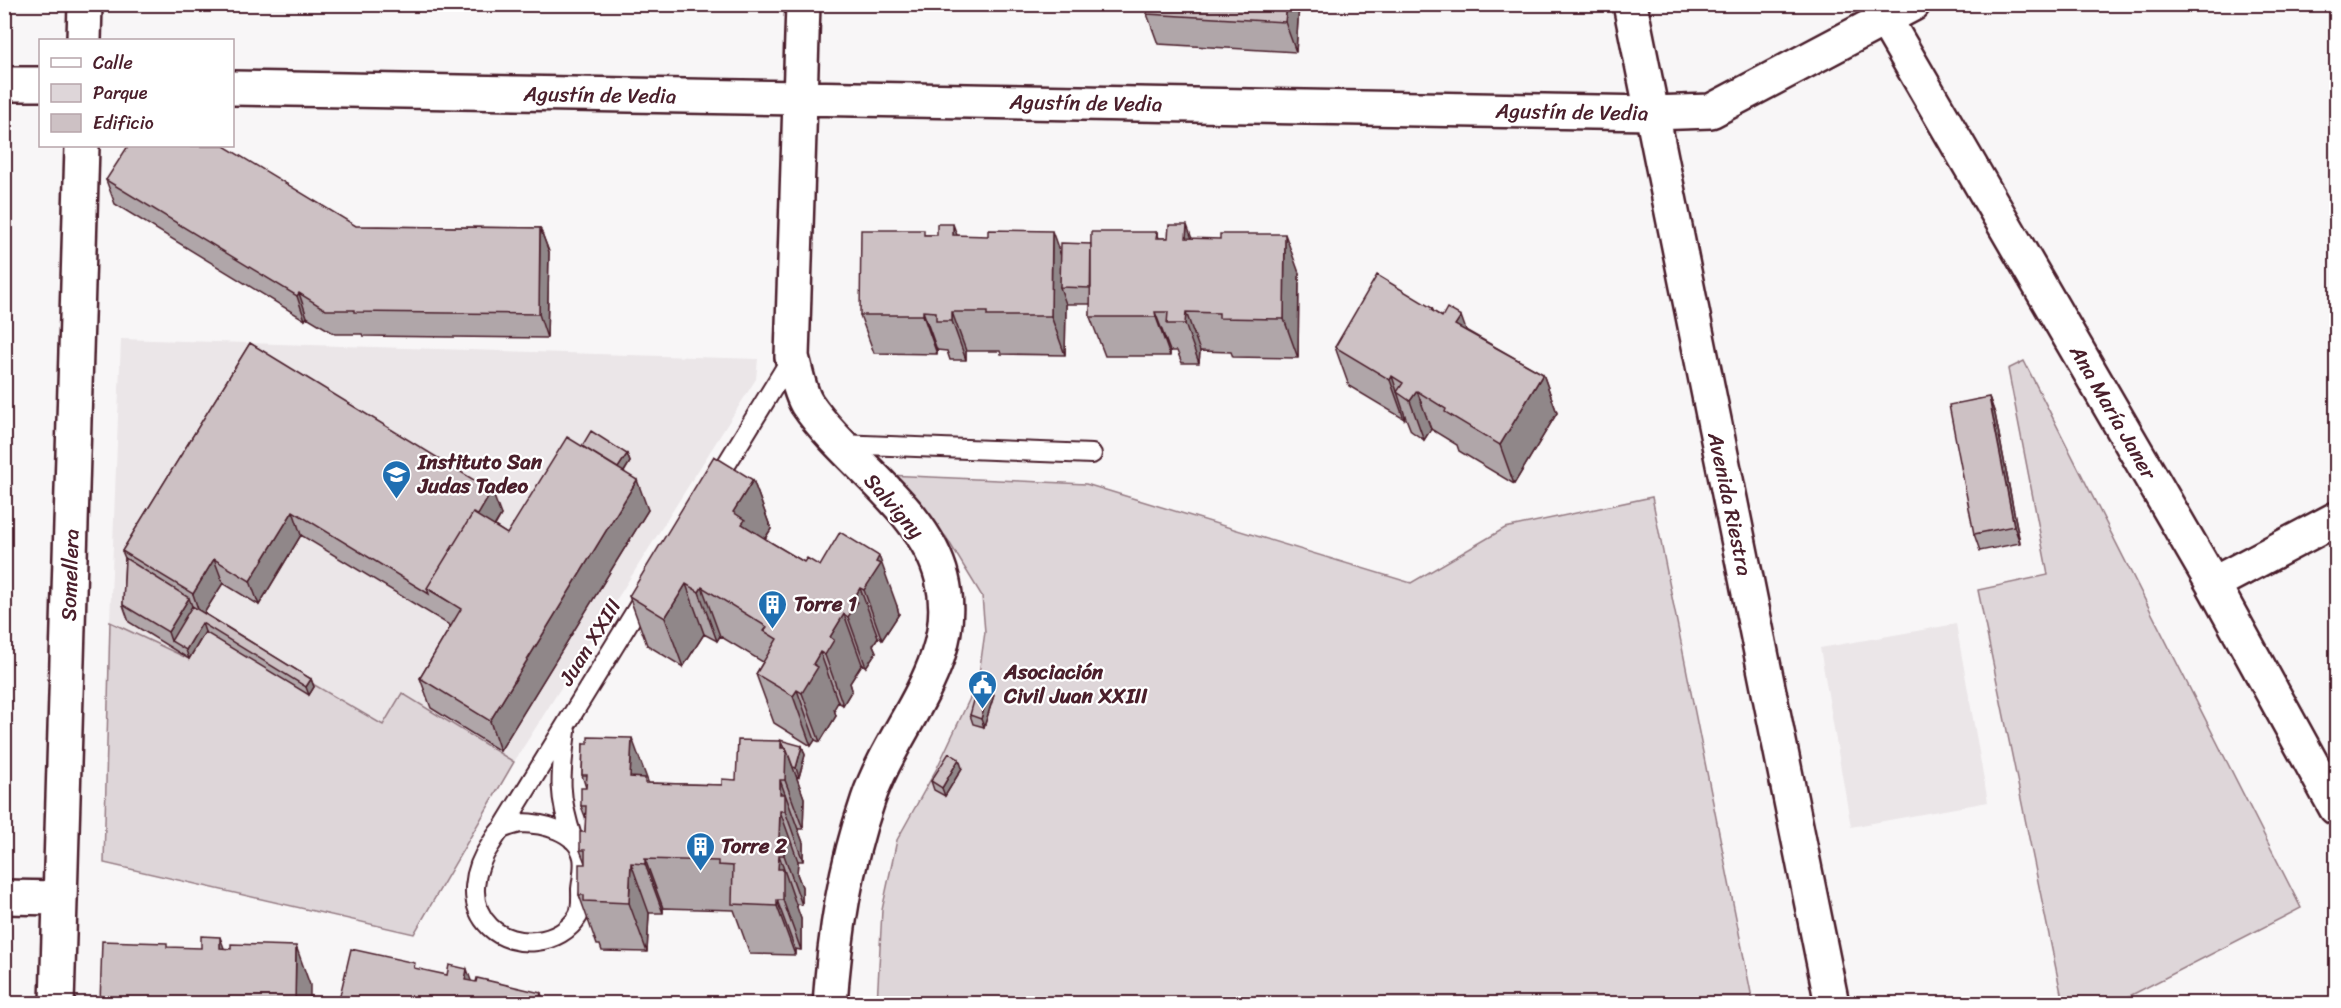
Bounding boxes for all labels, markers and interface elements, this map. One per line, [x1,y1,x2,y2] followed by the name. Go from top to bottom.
[39,39,234,147] legend
[93,47,133,79] text: Calle
[522,75,677,115] street label: Agustín de Vedia
[93,77,148,109] text: Parque
[1008,83,1163,123] street label: Agustín de Vedia
[1494,92,1649,132] street label: Agustín de Vedia
[93,107,154,139] text: Edificio
[2058,337,2168,488] street label: Ana María Janer
[1696,428,1764,580] street label: Avenida Riestra
[417,443,543,505] place label: Instituto San Judas Tadeo
[381,458,413,500] school or university icon: Instituto San Judas Tadeo
[854,464,934,548] street label: Salvigny
[49,528,91,622] street label: Somellera
[794,585,857,623] place label: Torre 1
[757,588,789,630] building icon: Torre 1
[548,590,632,694] street label: Juan XXIII
[1003,653,1148,715] place label: Asociación Civil Juan XXIII
[967,668,999,710] public building icon: Asociación Civil Juan XXIII
[721,827,787,865] place label: Torre 2
[684,830,716,872] building icon: Torre 2

